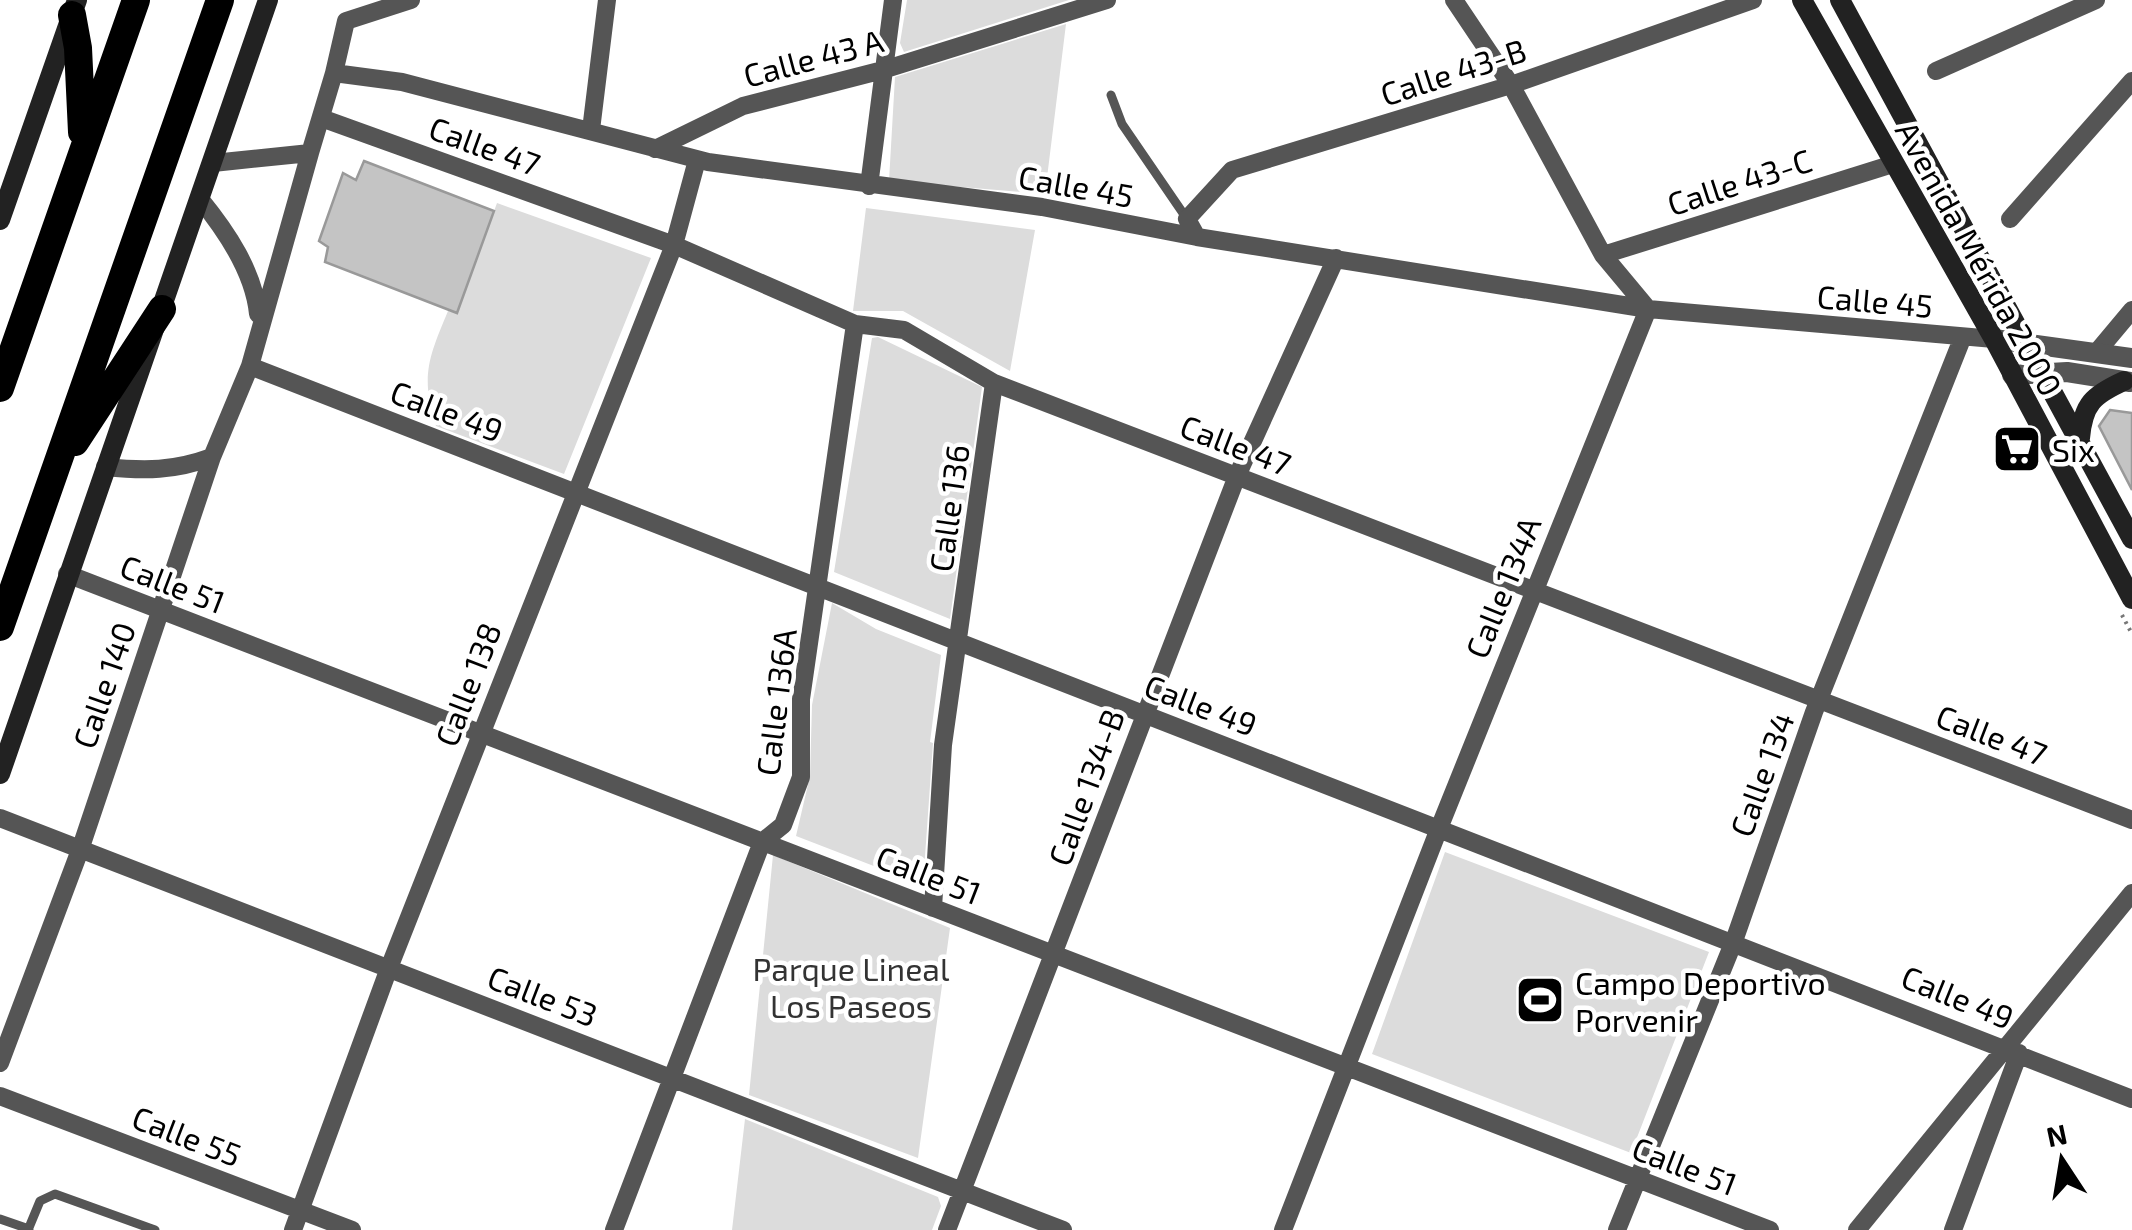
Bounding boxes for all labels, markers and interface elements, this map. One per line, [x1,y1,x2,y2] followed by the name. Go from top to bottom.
[739,20,887,94] street label: Calle 43 A
[1375,30,1531,112] street label: Calle 43-B
[424,107,546,183] street label: Calle 47
[1889,114,2071,402] street label: Avenida Mérida 2000
[1662,140,1816,222] street label: Calle 43-C
[1016,156,1136,214] street label: Calle 45
[1816,276,1934,324] street label: Calle 45
[386,371,508,449] street label: Calle 49
[1175,406,1297,482] street label: Calle 47
[1991,423,2043,475] supermarket icon: Six
[2052,430,2095,468] place label: Six
[920,442,976,574] street label: Calle 136
[1456,511,1548,663] street label: Calle 134A
[115,546,231,620] street label: Calle 51
[64,617,142,753] street label: Calle 140
[426,617,508,751] street label: Calle 138
[747,626,803,778] street label: Calle 136A
[1140,665,1262,743] street label: Calle 49
[1931,696,2053,772] street label: Calle 47
[1039,704,1131,870] street label: Calle 134-B
[1721,707,1801,841] street label: Calle 134
[871,837,987,911] street label: Calle 51
[753,949,950,1024] park label: Parque Lineal Los Paseos
[1897,956,2019,1036] street label: Calle 49
[483,957,603,1033] street label: Calle 53
[1575,963,1826,1038] place label: Campo Deportivo Porvenir
[1514,974,1566,1026] sports icon: Campo Deportivo Porvenir
[127,1097,247,1173] street label: Calle 55
[2012,1110,2112,1210] north arrow
[2043,1116,2070,1153] text: N
[1627,1128,1743,1202] street label: Calle 51

